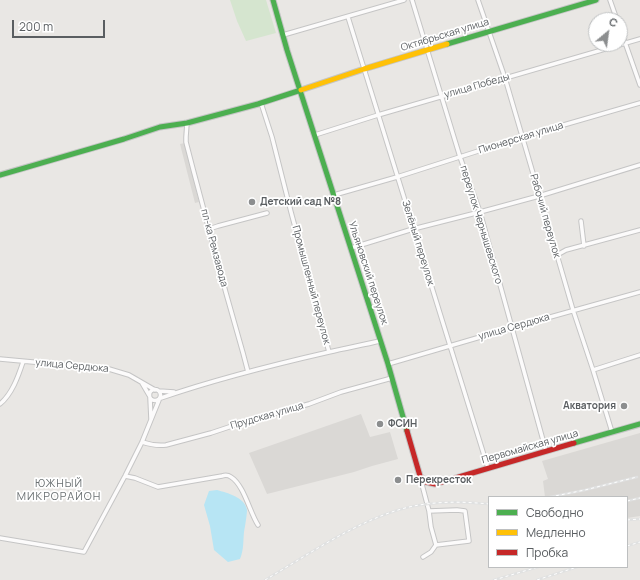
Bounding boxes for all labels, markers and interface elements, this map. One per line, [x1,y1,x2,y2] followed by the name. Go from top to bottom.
[14,12,107,38] scale bar
[588,12,628,52] north arrow
[606,13,621,30] text: С
[399,16,491,54] street label: Октябрьская улица
[19,18,53,35] text: 200 m
[443,71,511,101] street label: улица Победы
[477,119,565,157] street label: Пионерская улица
[457,164,505,286] street label: переулок Чернышевского
[527,173,563,259] street label: Рабочий переулок
[260,196,341,208] place label: Детский сад №8
[247,197,257,207] marker: Детский сад №8
[399,199,437,287] street label: Зелёный переулок
[198,208,230,288] street label: пл-ка Ремзавода
[346,220,390,326] street label: Ульяновский переулок
[289,224,333,346] street label: Промышленный переулок
[477,311,551,343] street label: улица Сердюка
[35,357,109,375] street label: улица Сердюка
[229,400,305,432] street label: Прудская улица
[563,400,616,412] place label: Акватория
[619,401,629,411] marker: Акватория
[388,418,417,430] place label: ФСИН
[375,419,385,429] marker: ФСИН
[480,427,580,467] street label: Первомайская улица
[406,474,471,486] place label: Перекресток
[393,475,403,485] marker: Перекресток
[17,477,101,503] district label: ЮЖНЫЙ МИКРОРАЙОН
[488,496,628,568] legend
[526,504,584,521] text: Свободно
[526,524,586,541] text: Медленно
[526,544,568,561] text: Пробка

